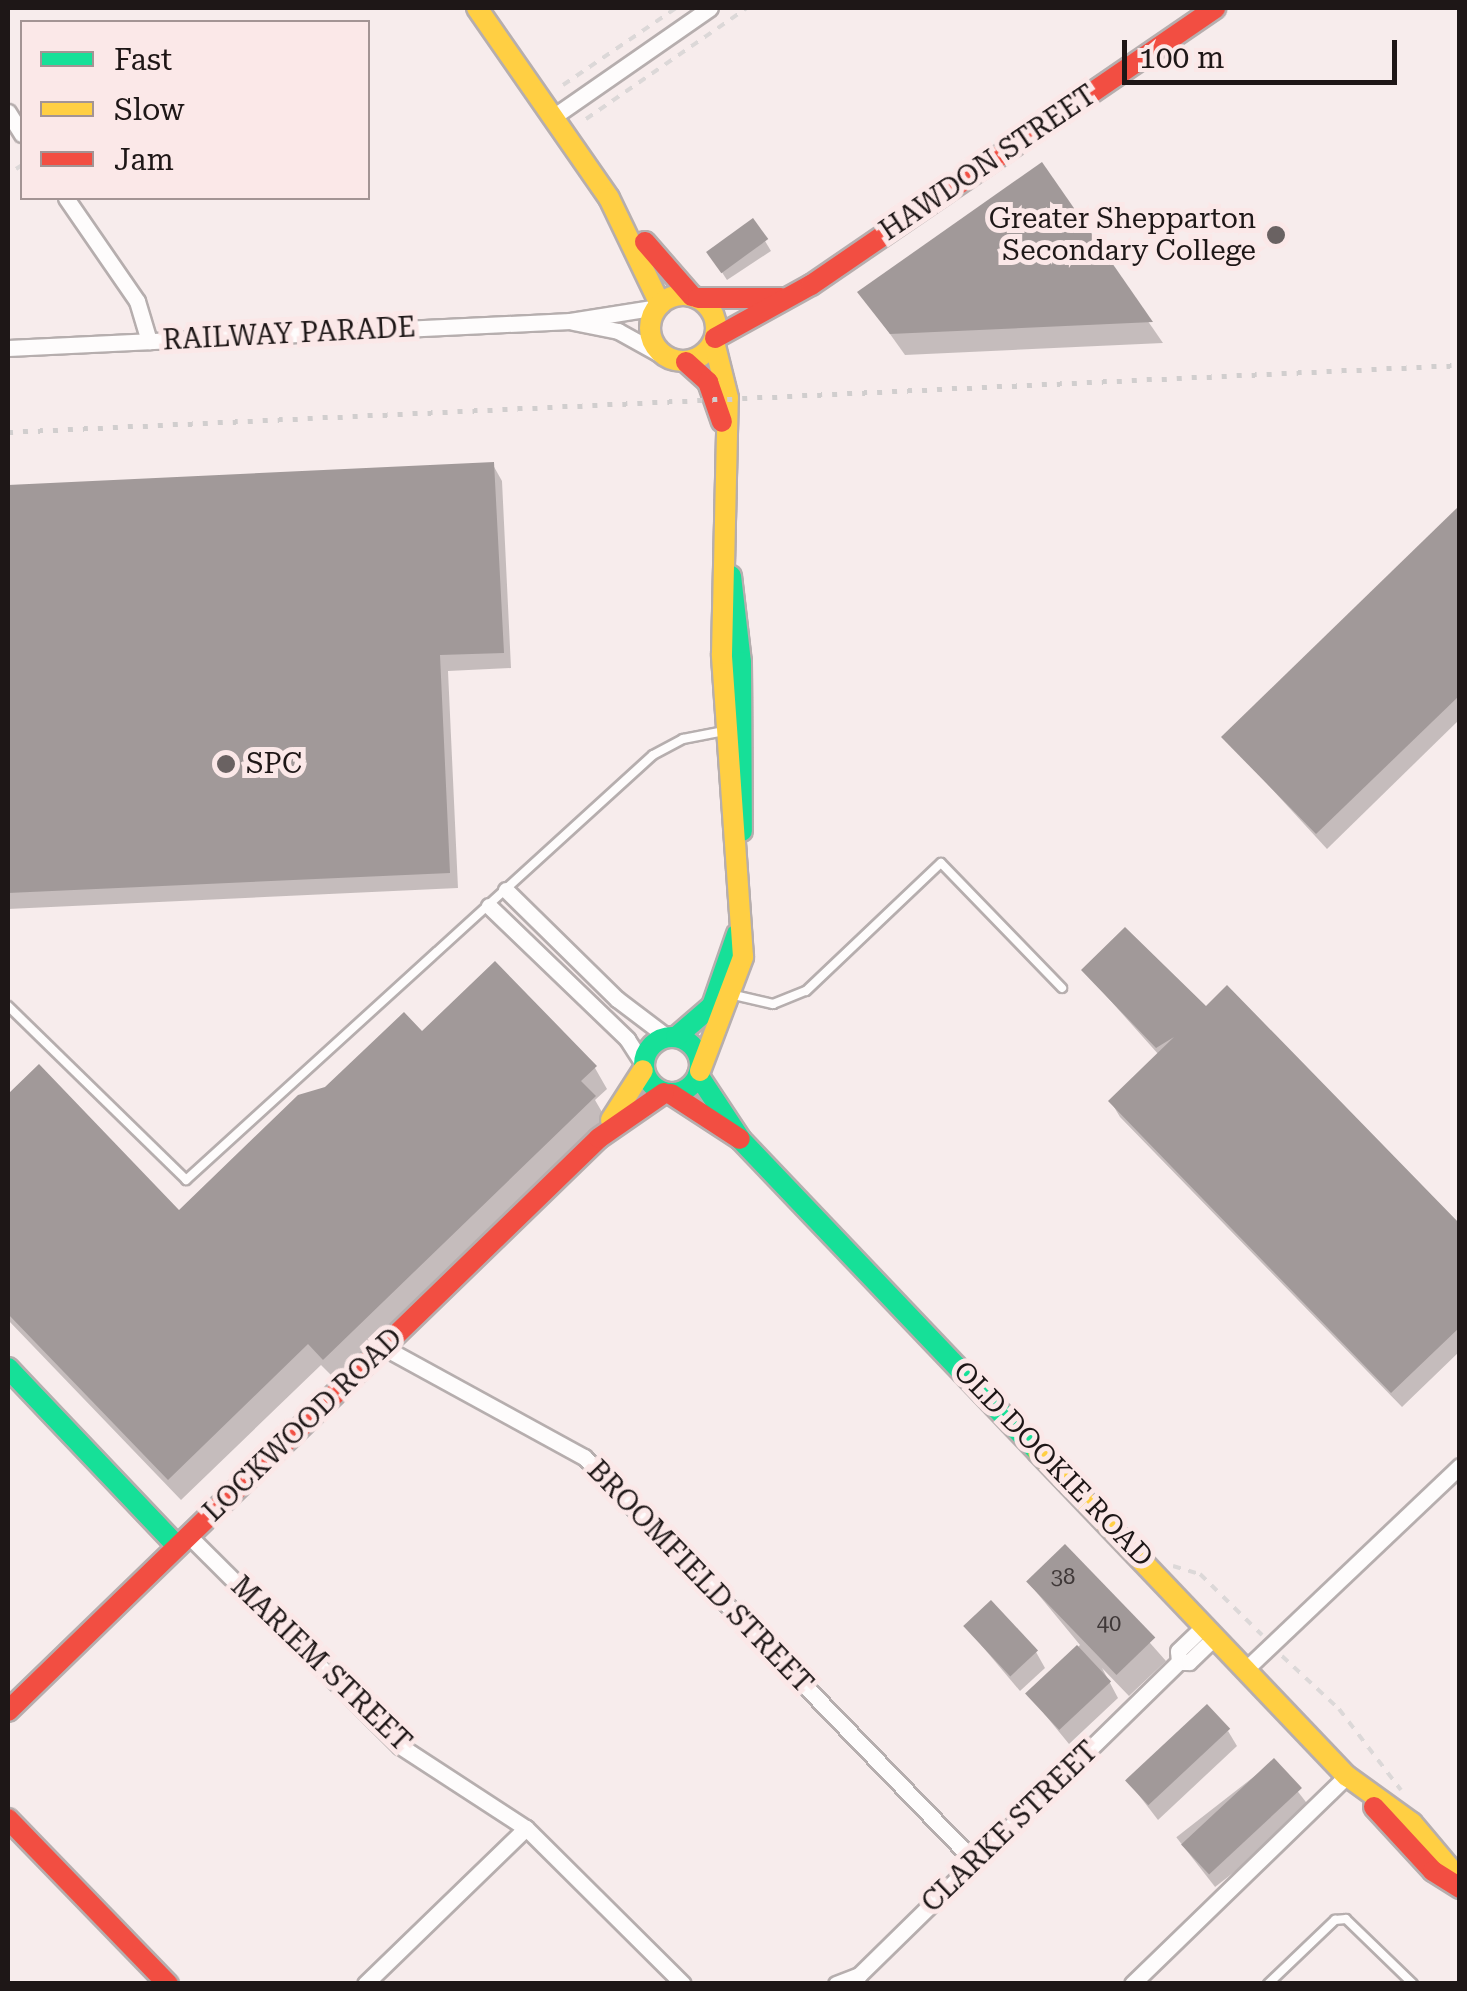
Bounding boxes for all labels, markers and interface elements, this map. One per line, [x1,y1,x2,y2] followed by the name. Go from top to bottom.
[20,20,370,200] legend
[1127,20,1402,82] scale bar
[1139,40,1224,75] text: 100 m
[114,42,172,77] text: Fast
[874,78,1102,248] street label: HAWDON STREET
[114,92,185,127] text: Slow
[114,142,174,177] text: Jam
[989,202,1256,268] place label: Greater Shepparton Secondary College
[1265,224,1287,246] marker: Greater Shepparton Secondary College
[162,311,416,357] street label: RAILWAY PARADE
[246,747,302,781] place label: SPC
[215,753,237,775] marker: SPC
[197,1321,409,1529] street label: LOCKWOOD ROAD
[946,1354,1160,1574] street label: OLD DOOKIE ROAD
[580,1454,820,1700] street label: BROOMFIELD STREET
[1051,1564,1075,1590] house number: 38
[224,1569,418,1759] street label: MARIEM STREET
[1097,1611,1121,1637] house number: 40
[915,1734,1105,1920] street label: CLARKE STREET

